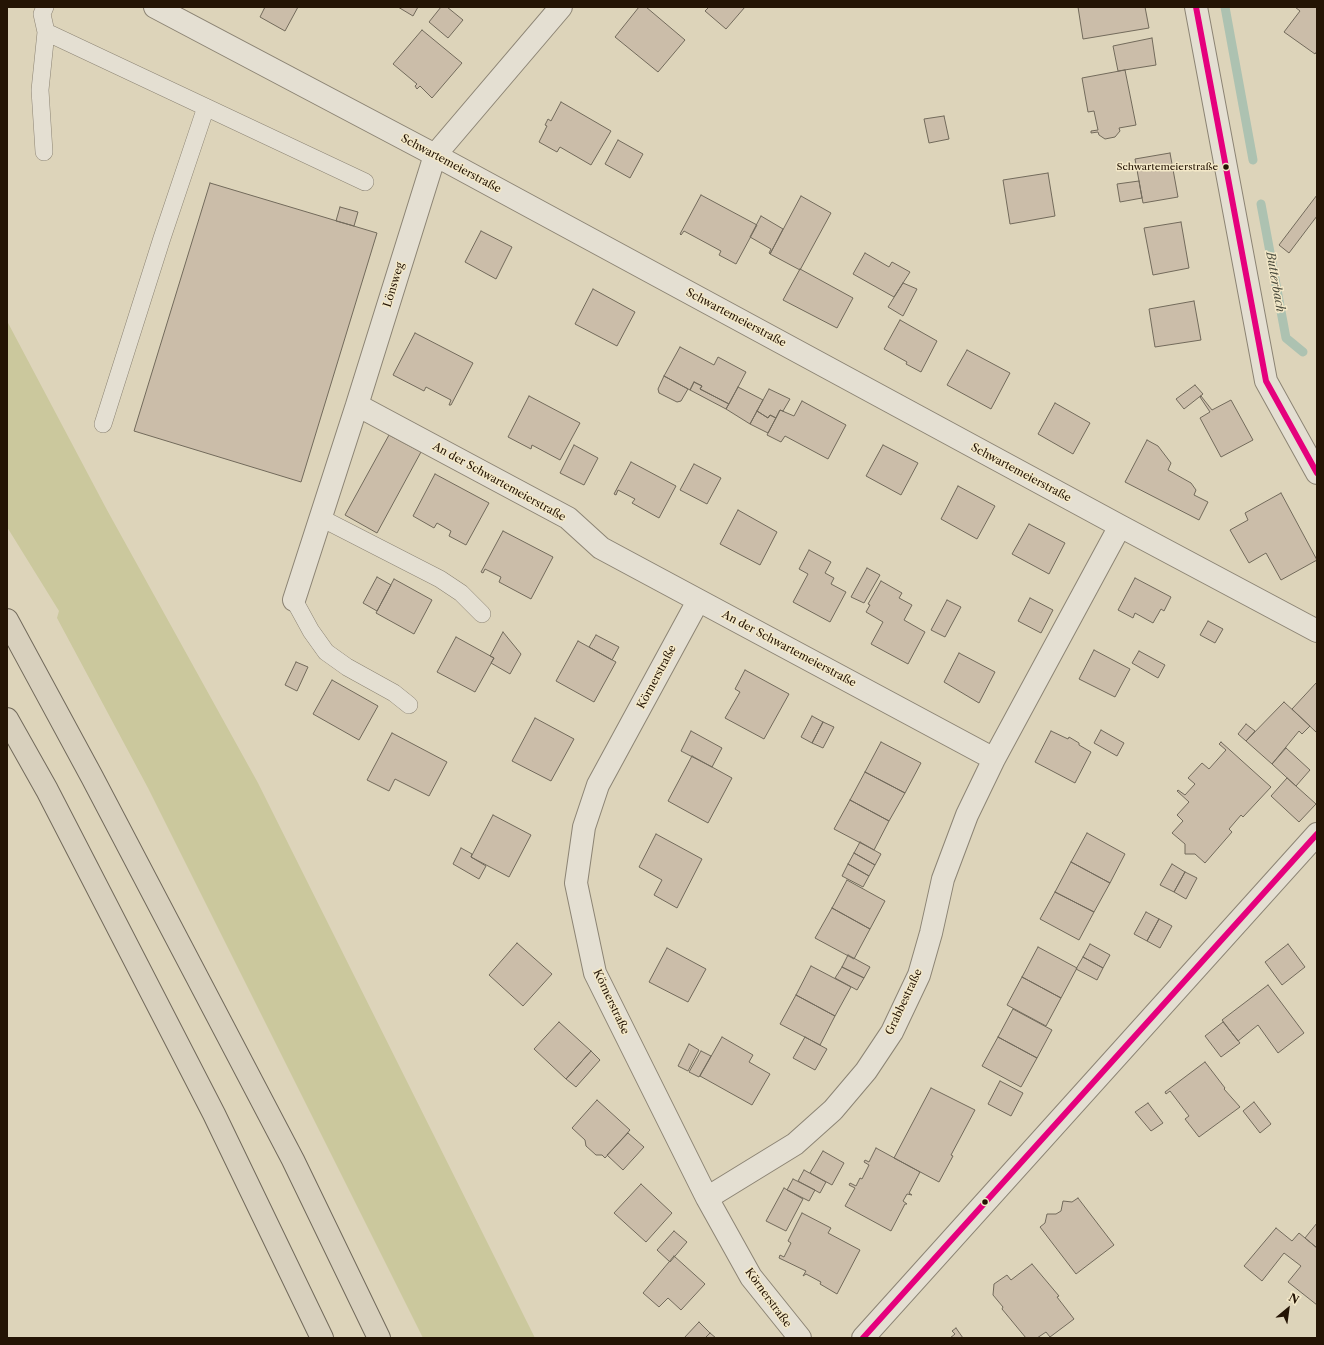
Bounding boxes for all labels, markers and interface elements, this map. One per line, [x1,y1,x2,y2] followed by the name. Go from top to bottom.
[399,132,503,196] street label: Schwartemeierstraße
[1117,161,1218,173] place label: Schwartemeierstraße
[1221,162,1231,172] marker: Schwartemeierstraße
[1263,251,1287,313] water label: Butterbach
[381,261,407,309] street label: Lönsweg
[684,286,788,350] street label: Schwartemeierstraße
[430,440,568,524] street label: An der Schwartemeierstraße
[969,441,1073,505] street label: Schwartemeierstraße
[720,608,858,690] street label: An der Schwartemeierstraße
[635,643,679,711] street label: Körnerstraße
[590,967,632,1037] street label: Körnerstraße
[883,967,925,1037] street label: Grabbestraße
[980,1197,990,1207] unlabelled marker
[742,1266,794,1330] street label: Körnerstraße
[1268,1289,1308,1329] north arrow
[1286,1290,1301,1307] text: N

